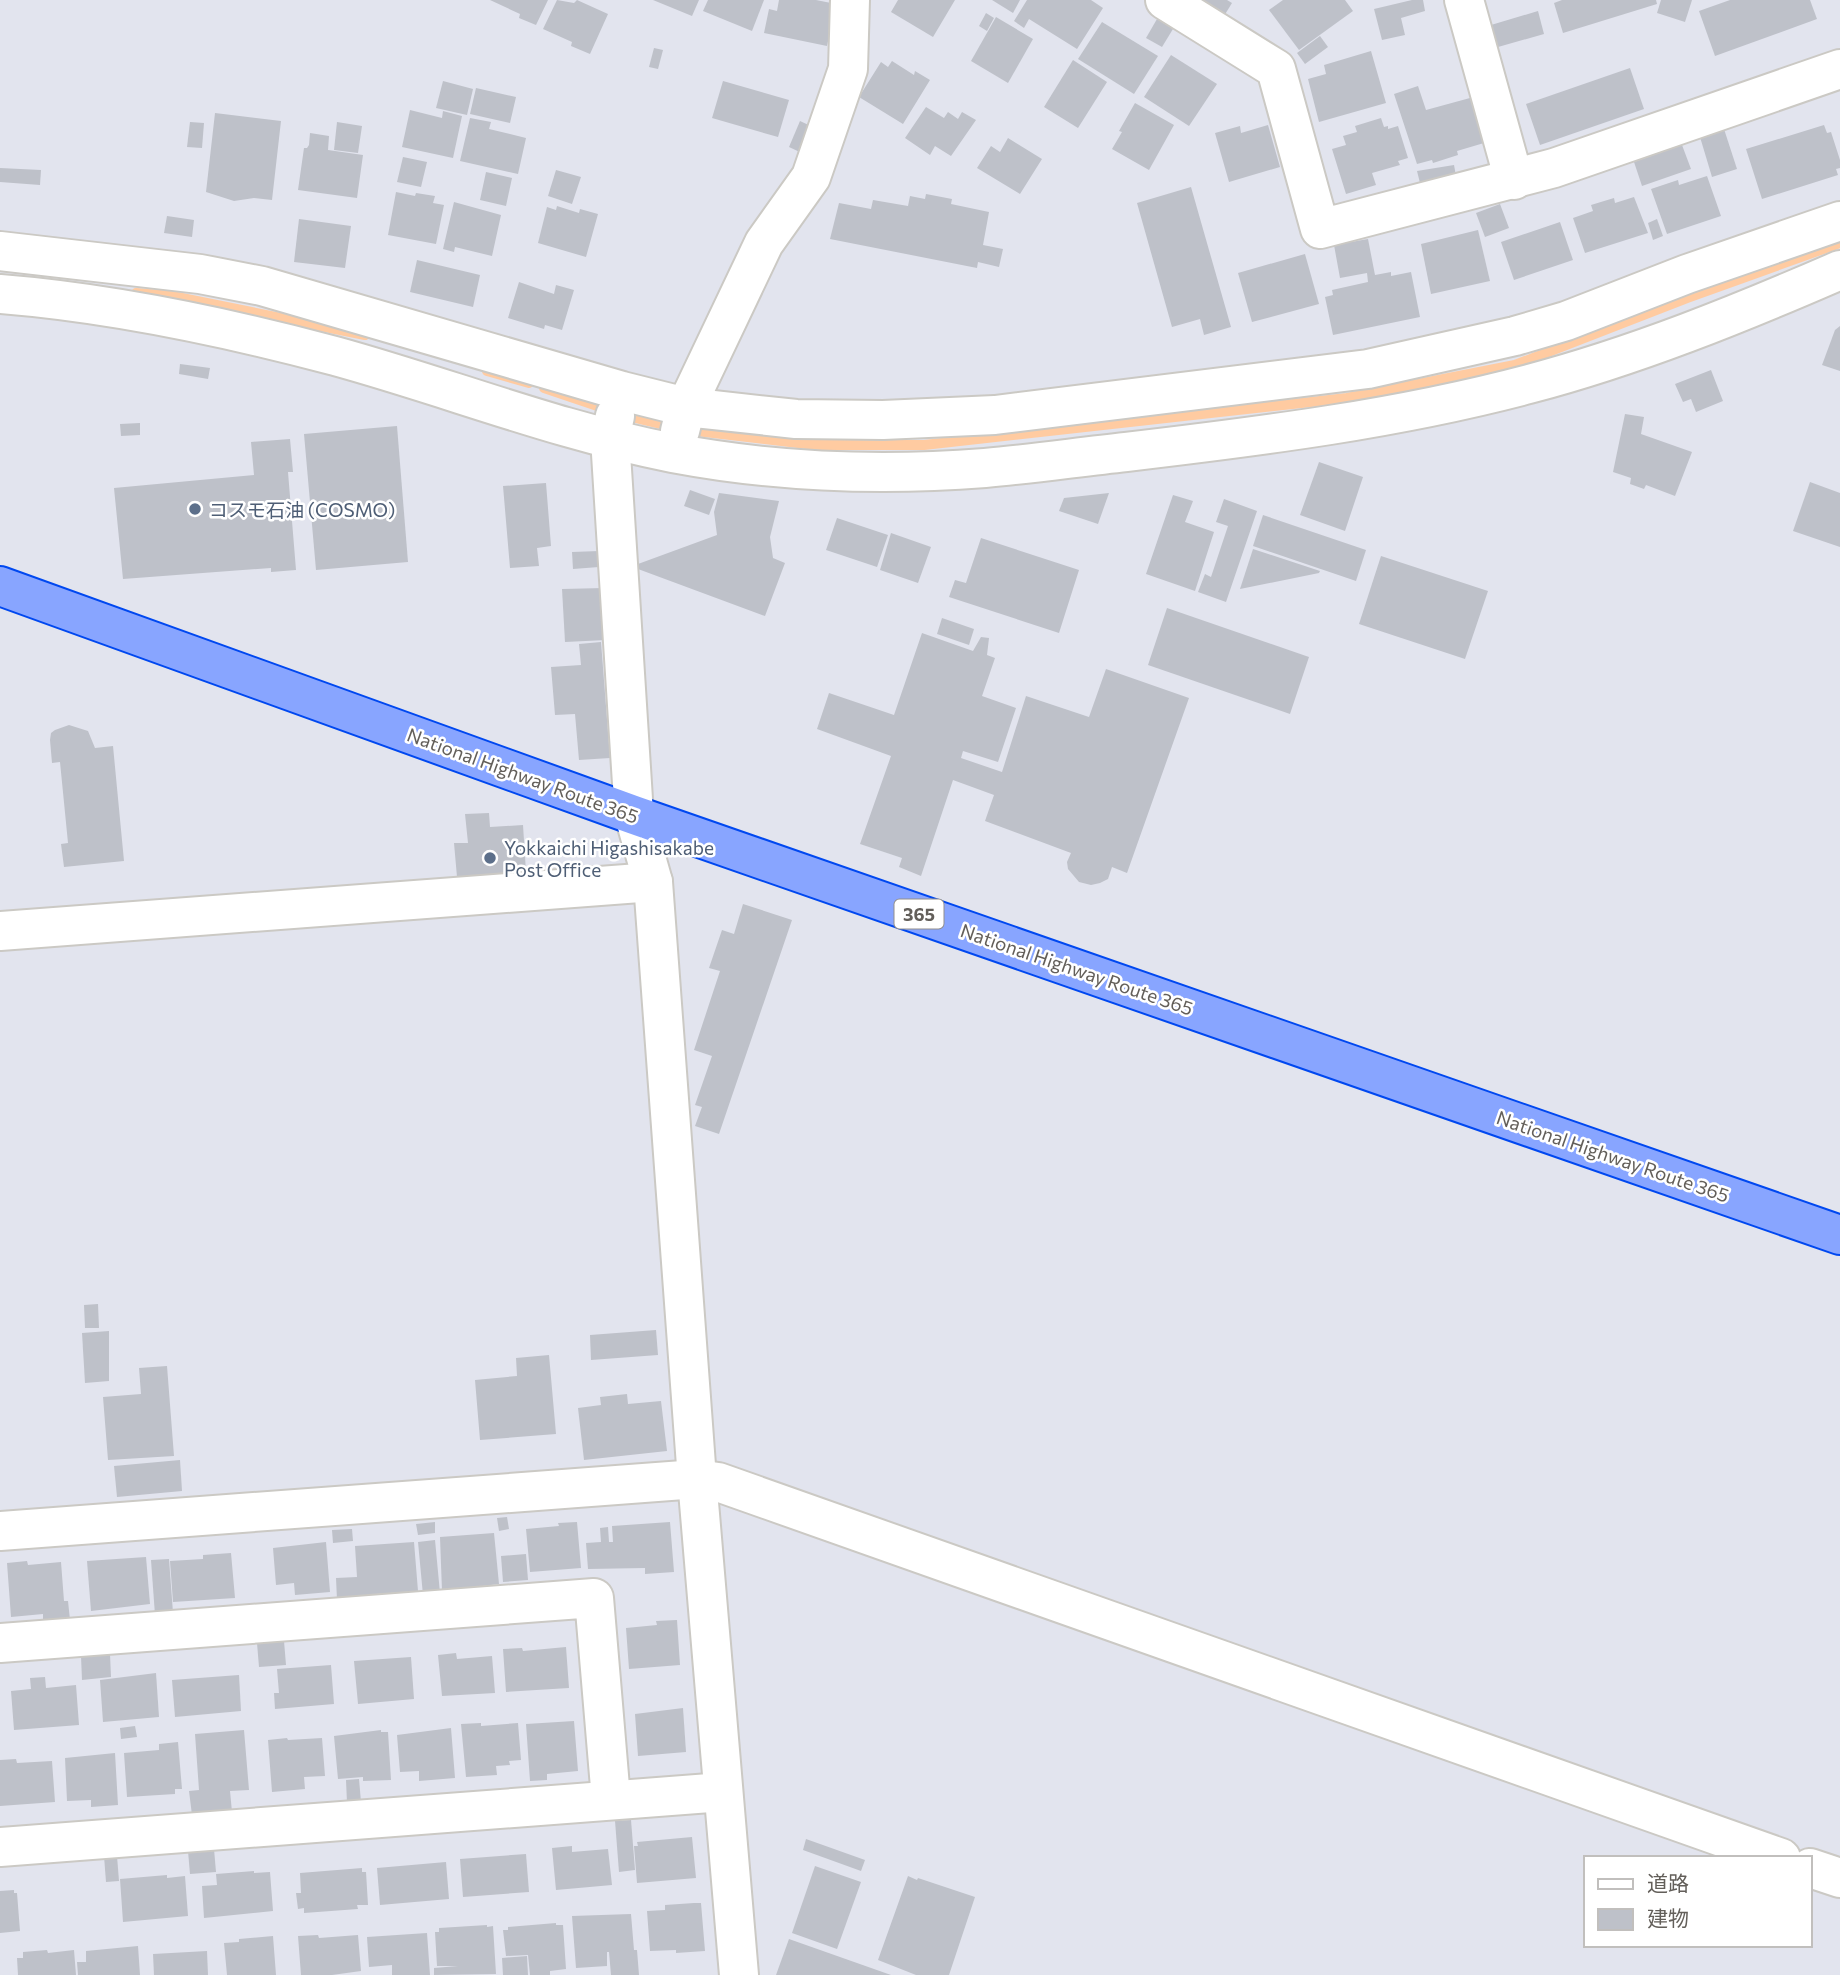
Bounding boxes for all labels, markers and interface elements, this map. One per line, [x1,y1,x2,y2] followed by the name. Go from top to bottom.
[209,498,395,521] place label: コスモ石油 (COSMO)
[187,501,203,517] marker: コスモ石油 (COSMO)
[404,722,642,828] street label: National Highway Route 365
[504,836,714,881] place label: Yokkaichi Higashisakabe Post Office
[482,850,498,866] marker: Yokkaichi Higashisakabe Post Office
[894,900,944,929] road number: 365
[958,918,1196,1020] street label: National Highway Route 365
[1494,1105,1732,1207] street label: National Highway Route 365
[1584,1856,1812,1947] legend
[1647,1870,1689,1895] text: 道路
[1647,1905,1689,1930] text: 建物

